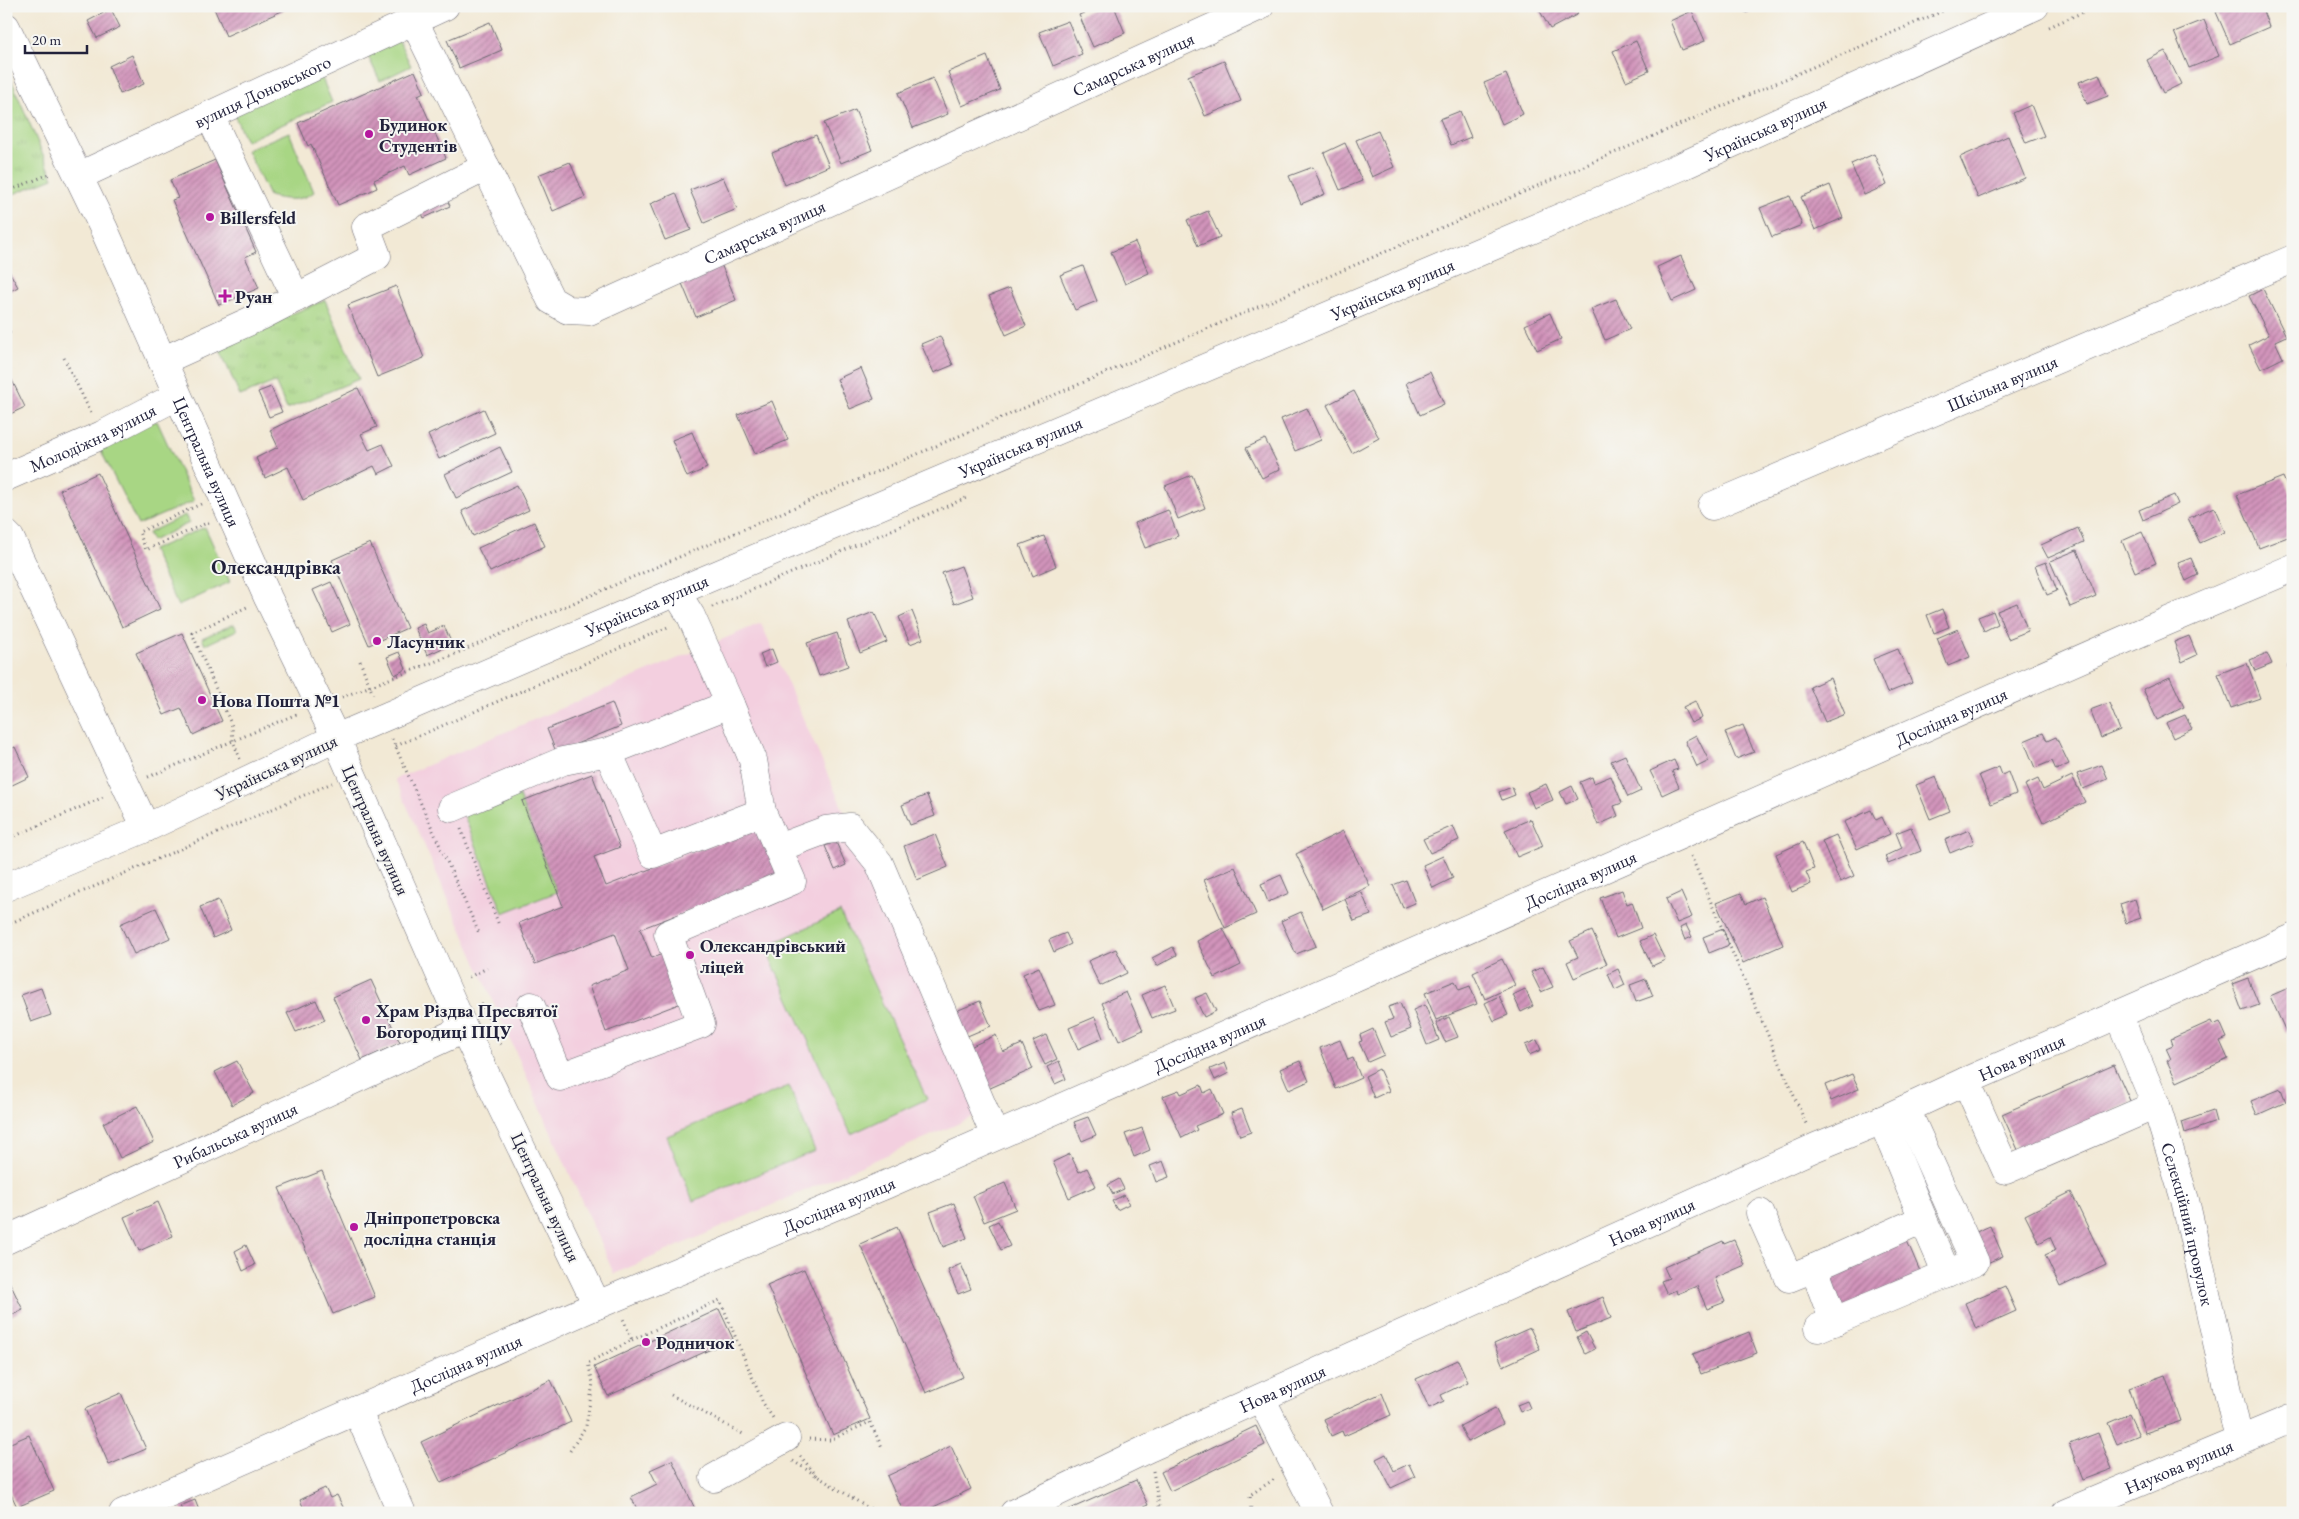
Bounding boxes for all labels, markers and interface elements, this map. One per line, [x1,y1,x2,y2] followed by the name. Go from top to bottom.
[25,22,88,54] scale bar
[1068,26,1197,101] street label: Самарська вулиця
[32,30,61,49] text: 20 m
[190,49,334,133] street label: вулиця Доновського
[1699,91,1830,166] street label: Українська вулиця
[379,113,458,157] place label: Будинок Студентів
[363,128,375,140] marker: Будинок Студентів
[700,194,829,269] street label: Самарська вулиця
[220,206,296,229] place label: Billersfeld
[204,211,216,223] marker: Billersfeld
[1326,252,1457,325] street label: Українська вулиця
[235,285,273,308] place label: Руан
[219,290,231,302] marker: Руан
[1943,349,2061,416] street label: Шкільна вулиця
[168,393,246,530] street label: Центральна вулиця
[26,398,159,477] street label: Молодіжна вулиця
[954,410,1085,483] street label: Українська вулиця
[211,554,341,580] district label: Олександрівка
[580,568,712,642] street label: Українська вулиця
[387,630,465,653] place label: Ласунчик
[371,635,383,647] marker: Ласунчик
[1891,681,2010,751] street label: Дослідна вулиця
[212,689,340,712] place label: Нова Пошта №1
[196,694,208,706] marker: Нова Пошта №1
[210,729,341,806] street label: Українська вулиця
[337,761,415,899] street label: Центральна вулиця
[1520,844,1640,914] street label: Дослідна вулиця
[700,934,846,978] place label: Олександрівський ліцей
[684,949,696,961] marker: Олександрівський ліцей
[375,999,558,1043] place label: Храм Різдва Пресвятої Богородиці ПЦУ
[1150,1008,1269,1077] street label: Дослідна вулиця
[360,1014,372,1026] marker: Храм Різдва Пресвятої Богородиці ПЦУ
[1975,1028,2068,1086] street label: Нова вулиця
[169,1096,301,1173] street label: Рибальська вулиця
[506,1129,586,1265] street label: Центральна вулиця
[2157,1139,2220,1308] street label: Селекційний провулок
[778,1171,898,1238] street label: Дослідна вулиця
[1605,1192,1698,1251] street label: Нова вулиця
[364,1206,500,1250] place label: Дніпропетровска дослідна станція
[348,1221,360,1233] marker: Дніпропетровска дослідна станція
[406,1328,525,1397] street label: Дослідна вулиця
[656,1331,734,1354] place label: Родничок
[640,1336,652,1348] marker: Родничок
[1235,1358,1329,1417] street label: Нова вулиця
[2121,1433,2236,1499] street label: Наукова вулиця

